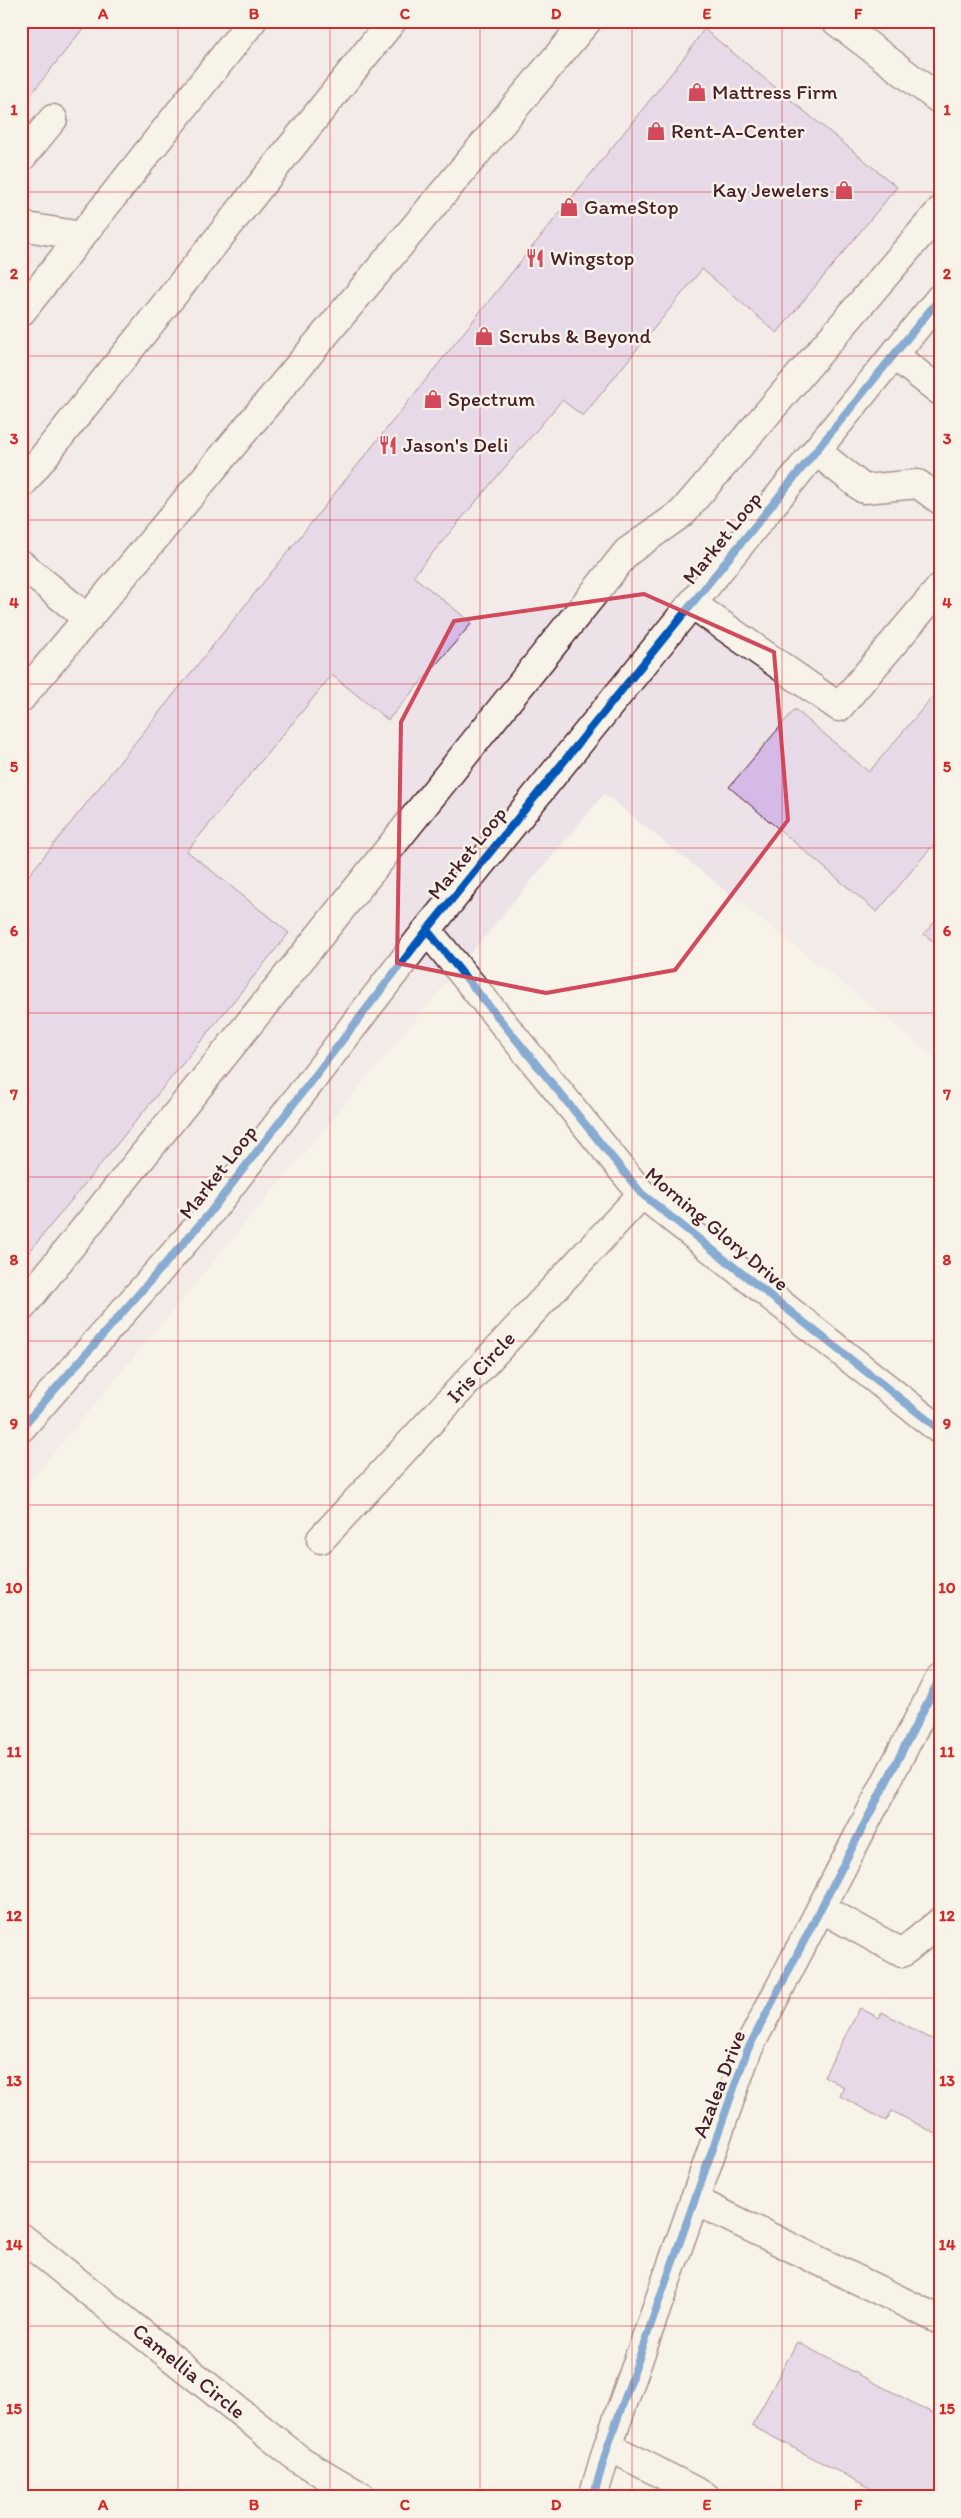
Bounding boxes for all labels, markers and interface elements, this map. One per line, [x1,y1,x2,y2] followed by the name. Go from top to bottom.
[97,4,109,23] text: A
[249,4,260,23] text: B
[400,4,411,23] text: C
[551,4,562,23] text: D
[703,4,712,23] text: E
[854,4,863,23] text: F
[712,79,838,104] place label: Mattress Firm
[686,81,708,103] shop icon: Mattress Firm
[10,100,18,119] text: 1
[943,100,951,119] text: 1
[671,118,805,143] place label: Rent-A-Center
[645,120,667,142] shop icon: Rent-A-Center
[713,177,829,202] place label: Kay Jewelers
[833,179,855,201] shop icon: Kay Jewelers
[584,194,679,219] place label: GameStop
[558,196,580,218] shop icon: GameStop
[550,245,634,270] place label: Wingstop
[524,247,546,269] restaurant icon: Wingstop
[10,264,19,283] text: 2
[943,264,952,283] text: 2
[499,323,652,348] place label: Scrubs & Beyond
[473,325,495,347] shop icon: Scrubs & Beyond
[448,386,535,411] place label: Spectrum
[422,388,444,410] shop icon: Spectrum
[10,429,19,448] text: 3
[943,429,952,448] text: 3
[403,432,508,457] place label: Jason's Deli
[377,434,399,456] restaurant icon: Jason's Deli
[677,486,767,589] street label: Market Loop
[9,593,19,612] text: 4
[942,593,952,612] text: 4
[10,757,19,776] text: 5
[943,757,952,776] text: 5
[422,801,512,904] street label: Market Loop
[10,921,19,940] text: 6
[943,921,952,940] text: 6
[9,1085,18,1104] text: 7
[942,1085,951,1104] text: 7
[173,1120,262,1224] street label: Market Loop
[640,1161,794,1296] street label: Morning Glory Drive
[10,1250,19,1269] text: 8
[943,1250,952,1269] text: 8
[441,1326,520,1408] street label: Iris Circle
[10,1414,18,1433] text: 9
[943,1414,951,1433] text: 9
[5,1578,23,1597] text: 10
[938,1578,956,1597] text: 10
[7,1742,22,1761] text: 11
[940,1742,955,1761] text: 11
[6,1906,23,1925] text: 12
[939,1906,956,1925] text: 12
[687,2027,750,2141] street label: Azalea Drive
[6,2071,22,2090] text: 13
[939,2071,955,2090] text: 13
[5,2235,23,2254] text: 14
[938,2235,956,2254] text: 14
[128,2318,251,2424] street label: Camellia Circle
[6,2399,23,2418] text: 15
[939,2399,956,2418] text: 15
[97,2495,109,2514] text: A
[249,2495,260,2514] text: B
[400,2495,411,2514] text: C
[551,2495,562,2514] text: D
[703,2495,712,2514] text: E
[854,2495,863,2514] text: F

